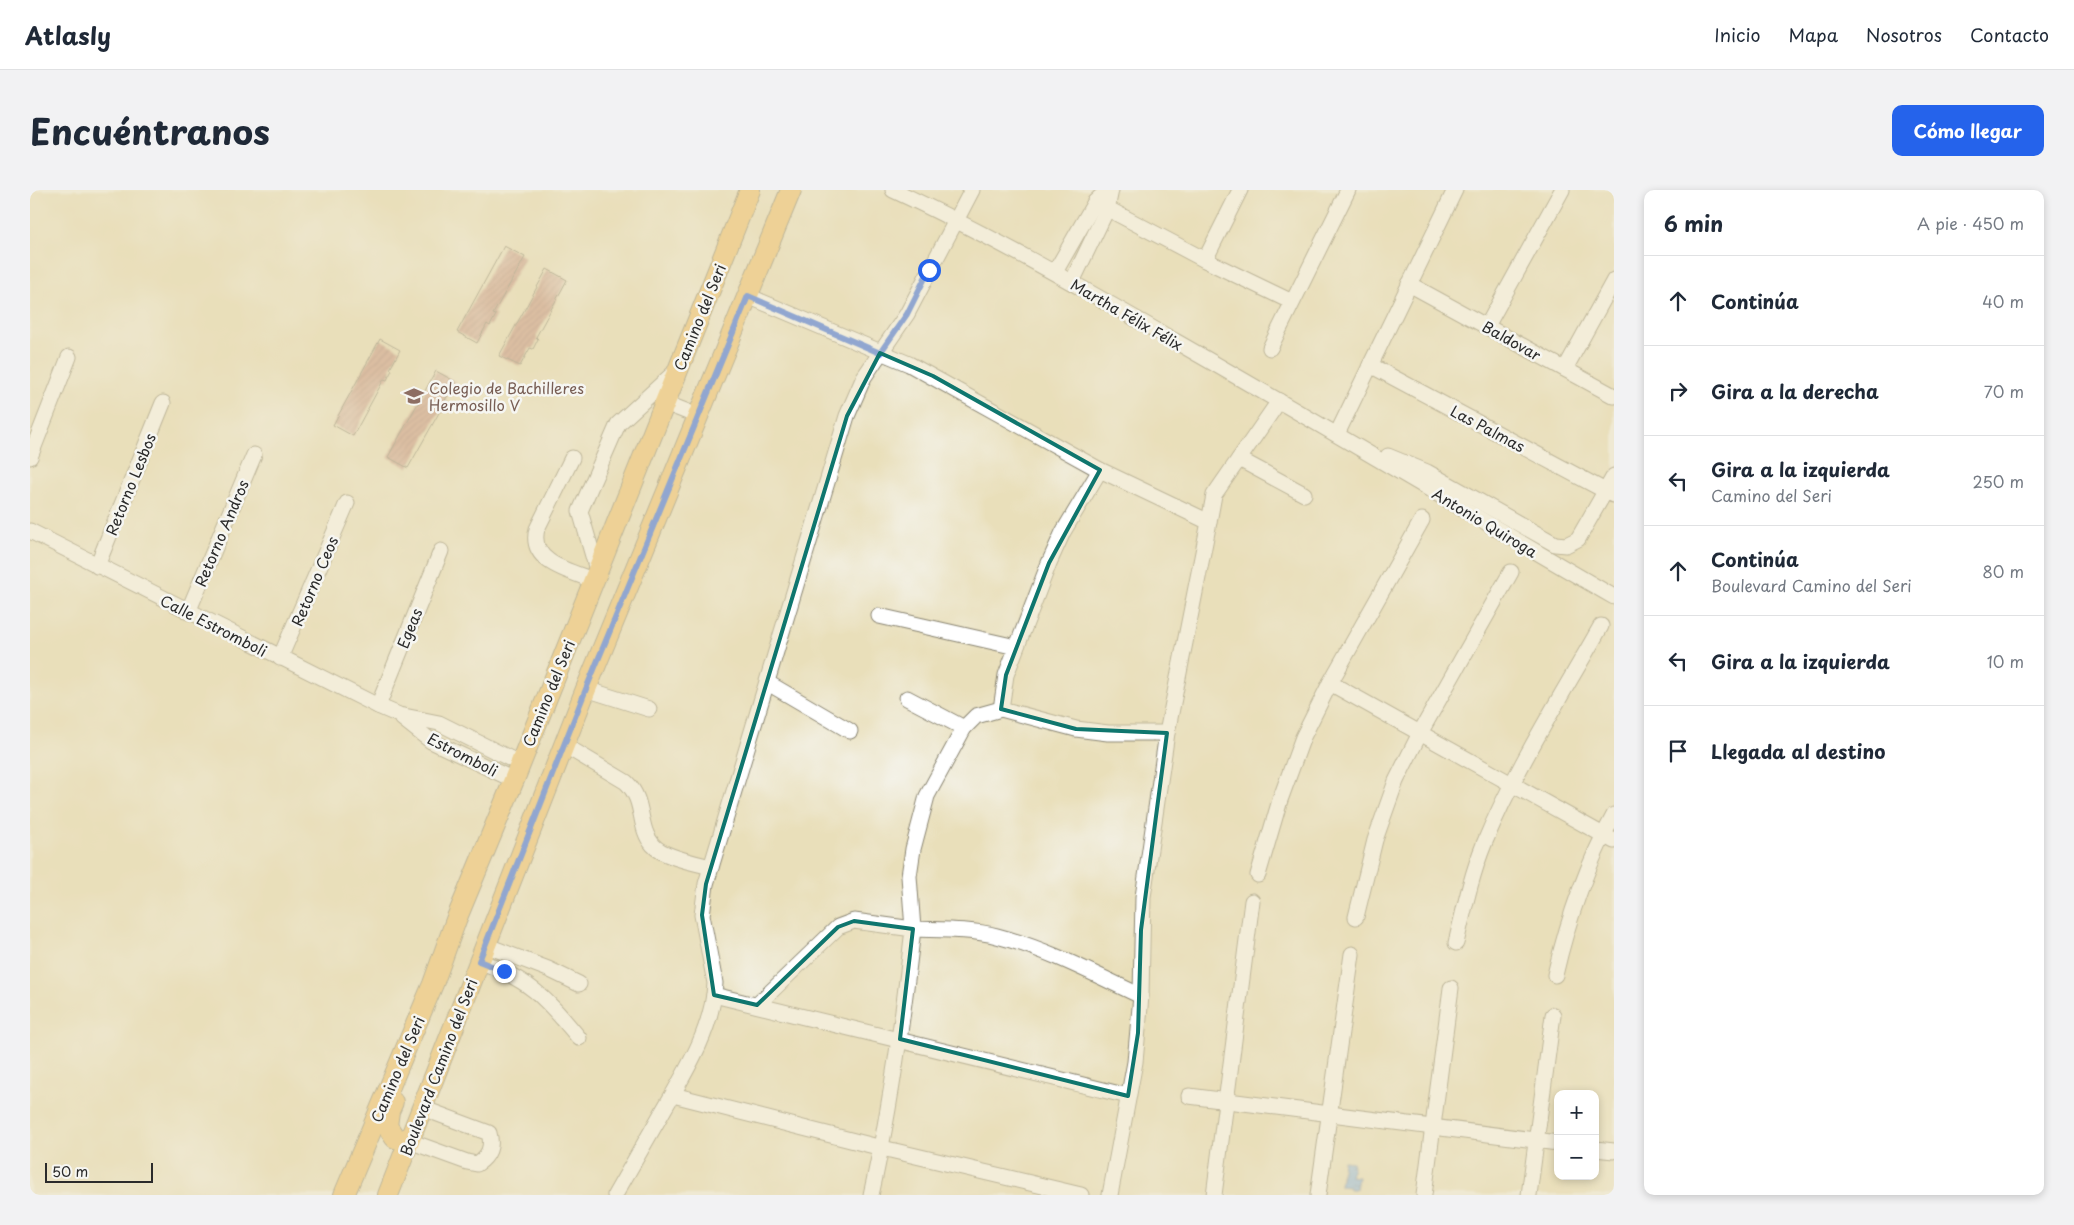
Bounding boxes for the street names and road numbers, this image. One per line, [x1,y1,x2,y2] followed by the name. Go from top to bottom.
[667,260,731,374] street label: Camino del Seri
[1067,273,1187,356] street label: Martha Félix Félix
[1478,314,1546,366] street label: Baldovar
[1447,399,1529,457] street label: Las Palmas
[99,429,161,539] street label: Retorno Lesbos
[188,476,254,590] street label: Retorno Andros
[1428,481,1542,563] street label: Antonio Quiroga
[285,532,343,630] street label: Retorno Ceos
[157,588,271,662] street label: Calle Estromboli
[391,604,428,652] street label: Egeas
[516,636,580,750] street label: Camino del Seri
[424,726,502,782] street label: Estromboli
[396,975,480,1159] street label: Boulevard Camino del Seri
[367,1013,427,1125] street label: Camino del Seri

